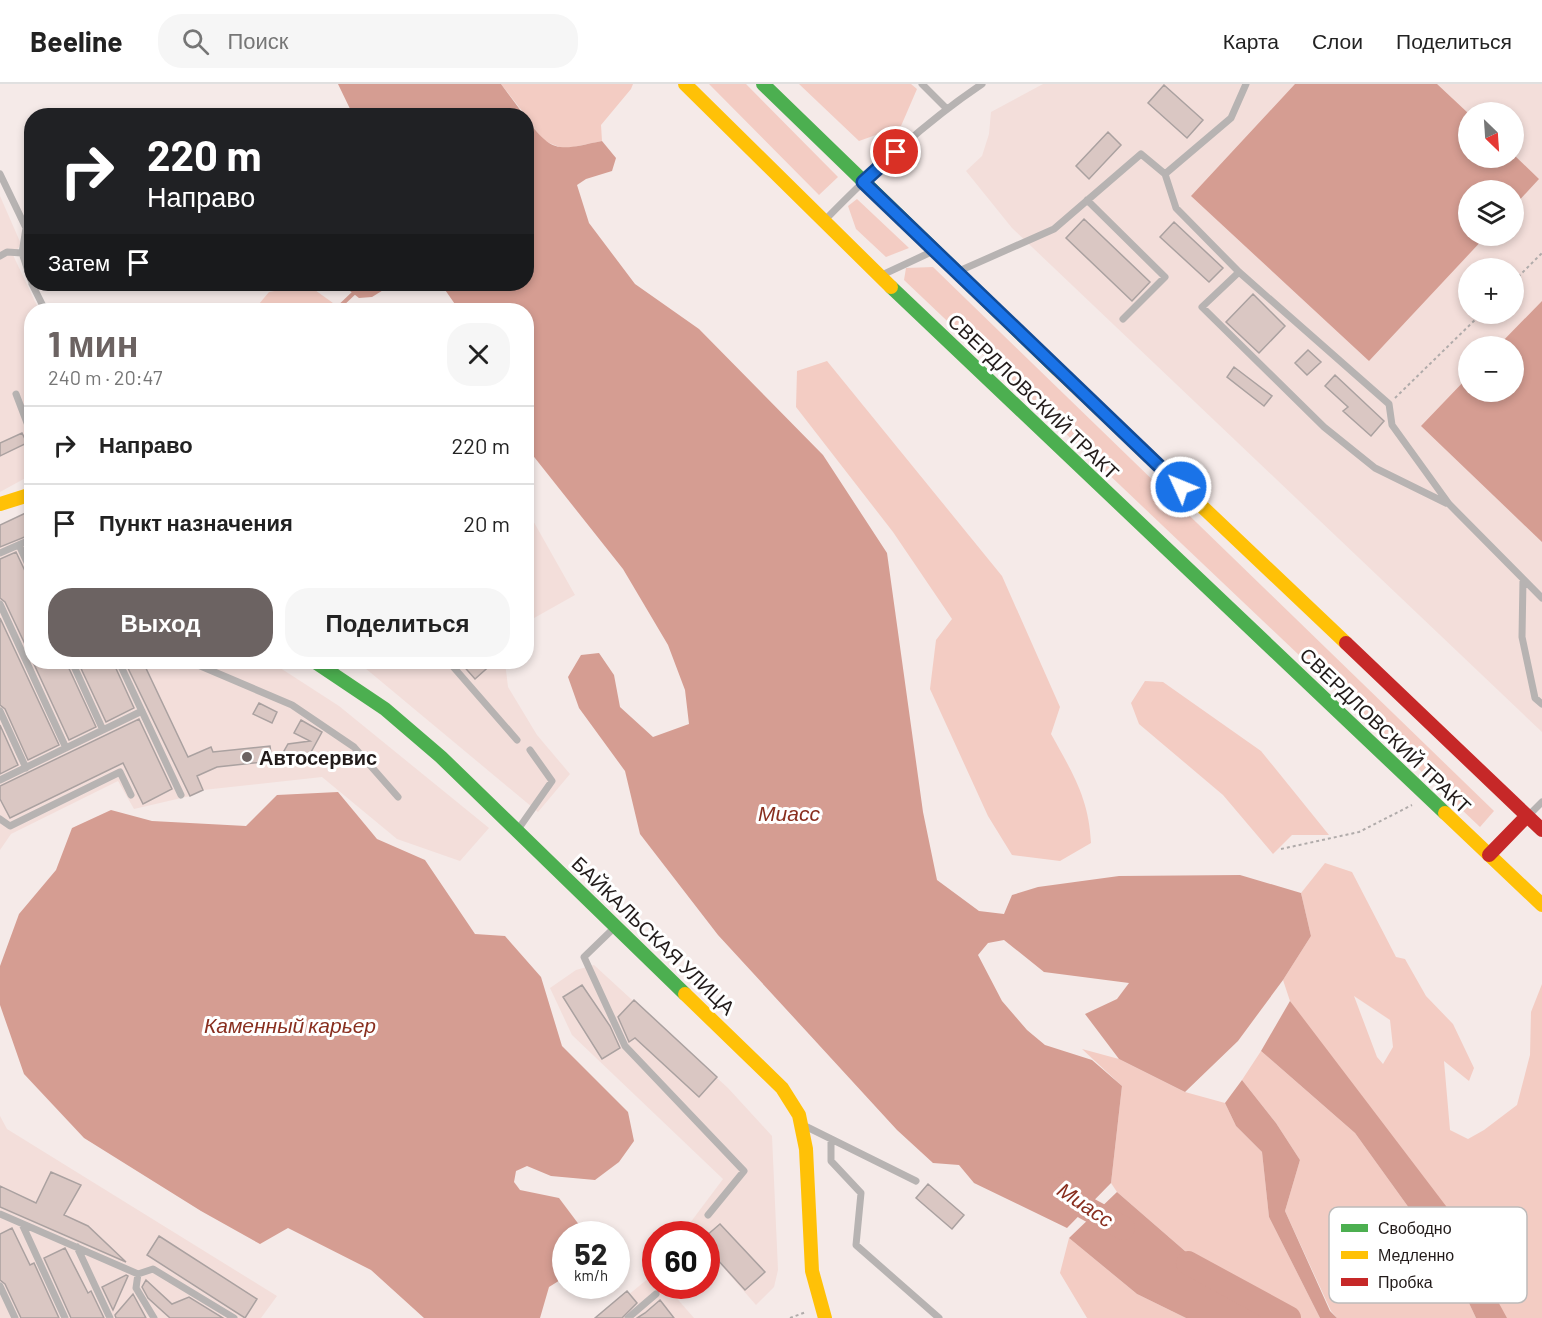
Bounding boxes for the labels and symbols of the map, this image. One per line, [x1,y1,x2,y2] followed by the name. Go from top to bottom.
[1458,102,1524,168] north arrow
[870,126,921,177] pin
[944,308,1124,484] street label: СВЕРДЛОВСКИЙ ТРАКТ
[1149,455,1213,519] position arrow
[1296,642,1476,818] street label: СВЕРДЛОВСКИЙ ТРАКТ
[259,745,377,769] place label: Автосервис
[240,750,254,764] marker: Автосервис
[758,800,820,825] water label: Миасс
[568,851,741,1020] street label: БАЙКАЛЬСКАЯ УЛИЦА
[204,1012,376,1037] water label: Каменный карьер
[1053,1176,1119,1232] water label: Миасс
[1329,1207,1527,1303] legend
[1378,1218,1452,1237] text: Свободно
[642,1221,720,1299] speed limit sign: 60
[1378,1245,1454,1264] text: Медленно
[1378,1272,1433,1291] text: Пробка

